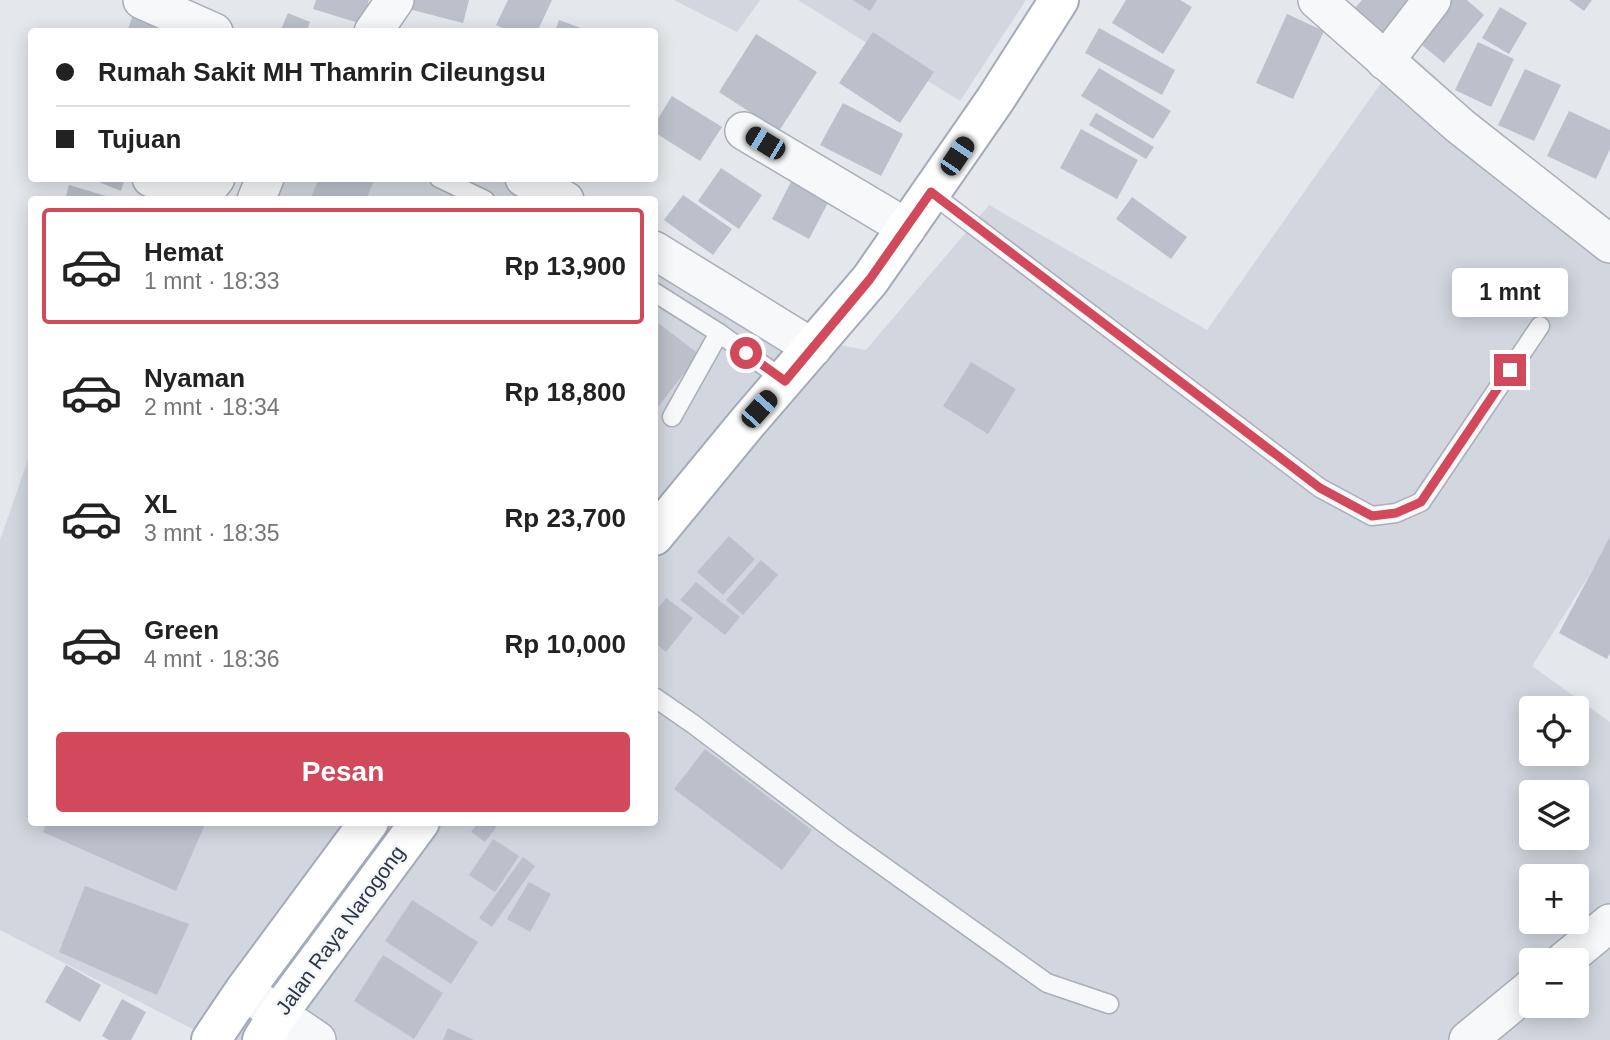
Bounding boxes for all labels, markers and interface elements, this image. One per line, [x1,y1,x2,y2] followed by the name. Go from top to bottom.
[98,57,546,87] text: Rumah Sakit MH Thamrin Cileungsu
[742,123,789,163] car
[98,124,181,154] text: Tujuan
[937,133,978,179] car
[60,235,123,298] icon: car
[144,237,223,267] text: Hemat
[505,251,626,281] text: Rp 13,900
[144,268,280,294] text: 1 mnt · 18:33
[1452,268,1568,318] callout: 1 mnt
[1479,279,1541,305] text: 1 mnt
[730,337,762,369] route start
[1494,354,1526,386] route end
[60,361,123,424] icon: car
[144,363,245,393] text: Nyaman
[505,377,626,407] text: Rp 18,800
[738,386,781,432] car
[144,394,280,420] text: 2 mnt · 18:34
[60,487,123,550] icon: car
[144,489,177,519] text: XL
[505,503,626,533] text: Rp 23,700
[144,520,280,546] text: 3 mnt · 18:35
[60,613,123,676] icon: car
[144,615,219,645] text: Green
[505,629,626,659] text: Rp 10,000
[144,646,280,672] text: 4 mnt · 18:36
[1519,696,1589,1018] map controls
[1519,696,1589,766] button: locate
[56,732,630,812] button: Pesan
[1519,780,1589,850] button: layers
[271,841,409,1019] street label: Jalan Raya Narogong
[1519,864,1589,934] button: +
[1519,948,1589,1018] button: −

